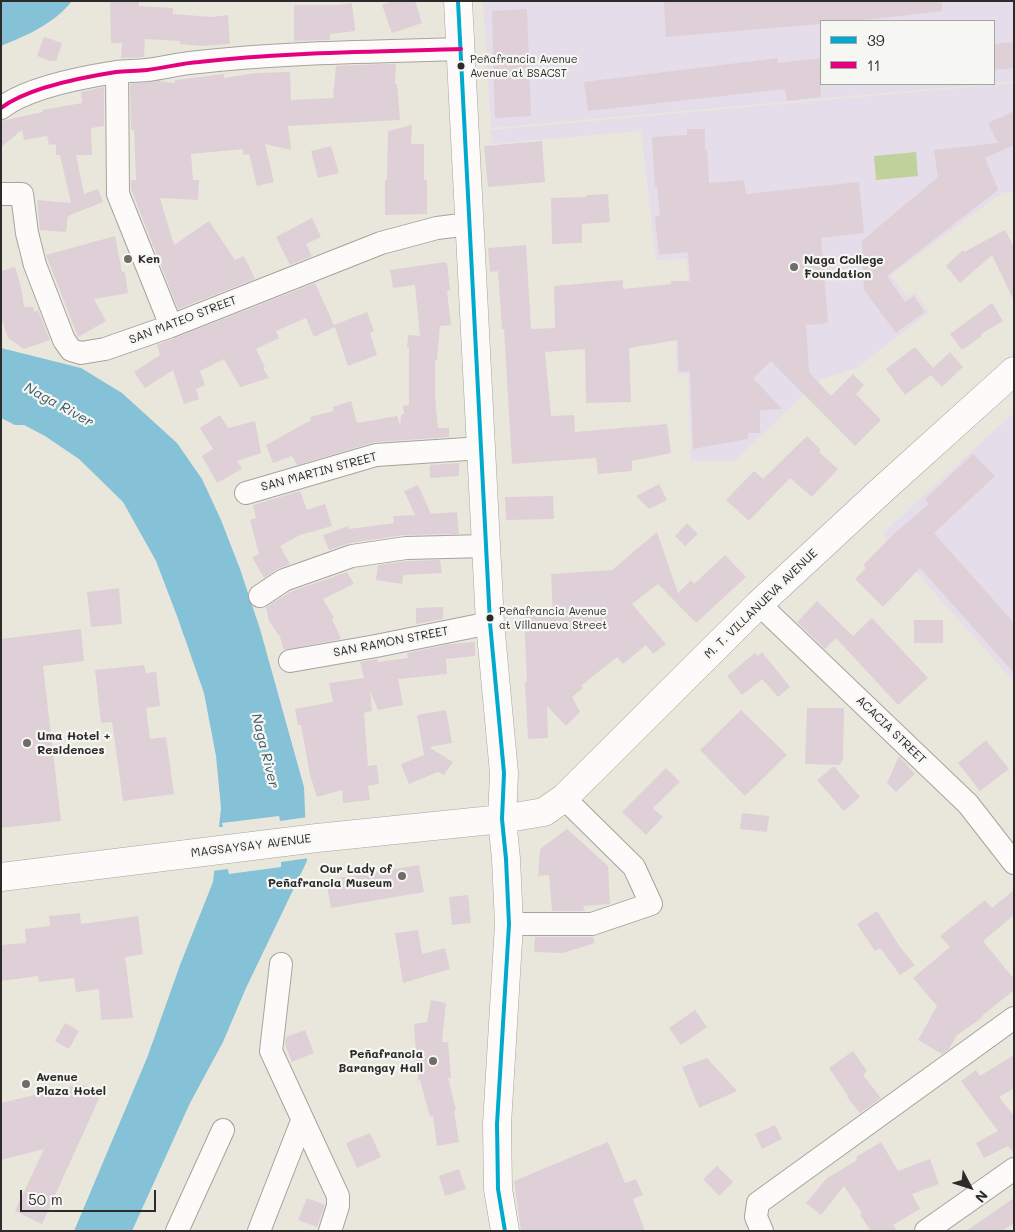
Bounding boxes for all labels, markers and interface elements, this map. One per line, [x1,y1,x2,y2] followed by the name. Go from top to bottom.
[820,20,995,85] legend
[867,30,885,50] text: 39
[470,53,577,79] place label: Peñafrancia Avenue Avenue at BSACST
[867,55,880,75] text: 11
[456,61,466,71] marker: Peñafrancia Avenue Avenue at BSACST
[138,252,160,266] place label: Ken
[122,253,134,265] marker: Ken
[804,253,883,281] place label: Naga College Foundation
[788,261,800,273] marker: Naga College Foundation
[127,293,239,347] street label: SAN MATEO STREET
[21,379,97,431] water label: Naga River
[259,450,379,494] street label: SAN MARTIN STREET
[701,546,821,662] street label: M. T. VILLANUEVA AVENUE
[499,605,607,631] place label: Peñafrancia Avenue at Villanueva Street
[485,613,495,623] marker: Peñafrancia Avenue at Villanueva Street
[332,624,450,660] street label: SAN RAMON STREET
[853,693,929,767] street label: ACACIA STREET
[248,712,282,790] water label: Naga River
[37,729,110,757] place label: Uma Hotel + Residences
[21,737,33,749] marker: Uma Hotel + Residences
[190,831,312,861] street label: MAGSAYSAY AVENUE
[268,862,392,890] place label: Our Lady of Peñafrancia Museum
[396,870,408,882] marker: Our Lady of Peñafrancia Museum
[338,1047,423,1075] place label: Peñafrancia Barangay Hall
[427,1055,439,1067] marker: Peñafrancia Barangay Hall
[36,1070,106,1098] place label: Avenue Plaza Hotel
[20,1078,32,1090] marker: Avenue Plaza Hotel
[945,1162,995,1212] north arrow
[22,1180,159,1212] scale bar
[971,1187,993,1207] text: N
[28,1189,63,1209] text: 50 m

